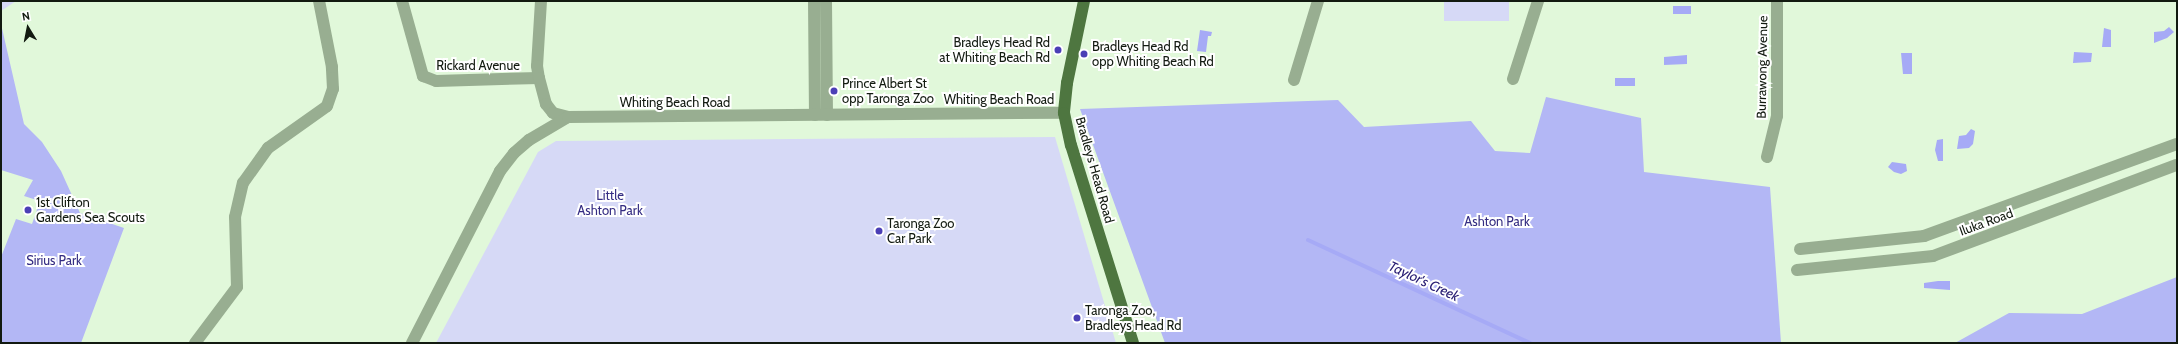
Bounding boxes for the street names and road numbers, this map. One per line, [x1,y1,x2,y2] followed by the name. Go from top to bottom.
[1753,15,1771,119] street label: Burrawong Avenue
[436,57,520,73] street label: Rickard Avenue
[944,91,1054,107] street label: Whiting Beach Road
[620,94,730,110] street label: Whiting Beach Road
[1072,115,1118,225] street label: Bradleys Head Road
[1957,205,2015,239] street label: Iluka Road

